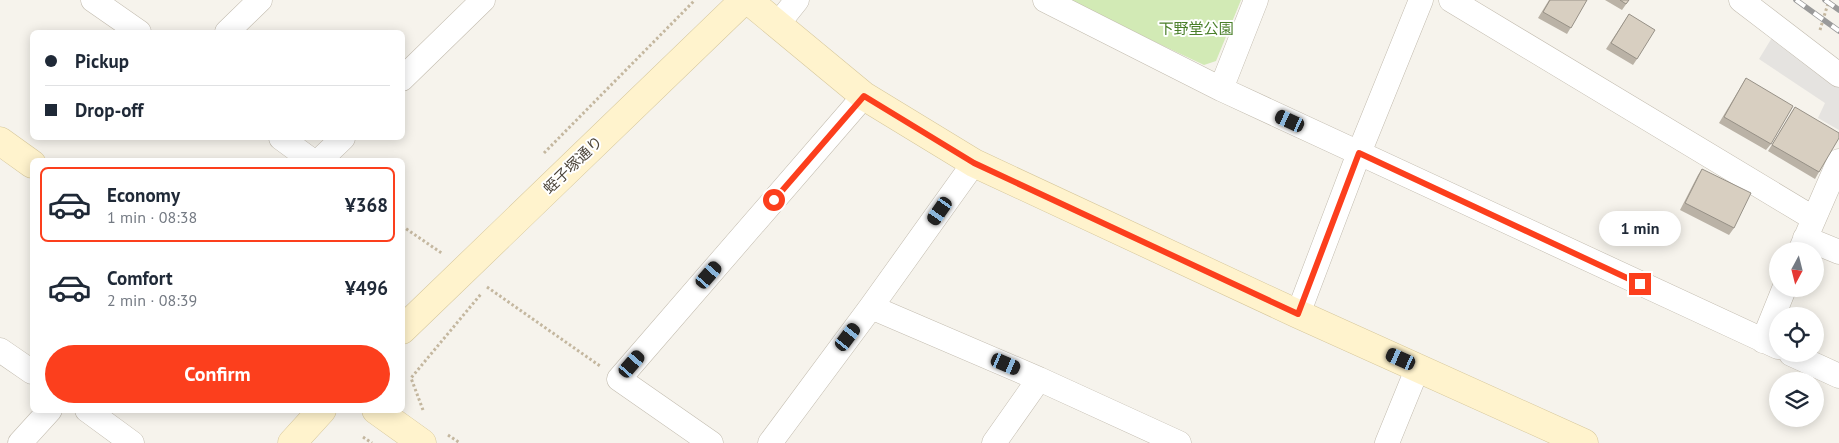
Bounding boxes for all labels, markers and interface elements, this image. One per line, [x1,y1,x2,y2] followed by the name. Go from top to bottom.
[1158,19,1234,38] park label: 下野堂公園
[75,49,129,73] text: Pickup
[75,98,143,122] text: Drop-off
[1273,108,1306,134] car
[539,132,606,198] street label: 蛭子塚通り
[47,182,92,227] icon: car
[107,183,180,207] text: Economy
[763,189,785,211] route start
[345,193,388,217] text: ¥368
[925,194,954,228] car
[107,207,197,227] text: 1 min · 08:38
[1599,212,1681,246] callout: 1 min
[1620,218,1660,238] text: 1 min
[1769,242,1824,298] north arrow
[1769,242,1824,427] map controls
[693,259,724,291] car
[47,265,92,310] icon: car
[107,266,173,290] text: Comfort
[1629,273,1651,295] route end
[345,276,388,300] text: ¥496
[107,290,197,310] text: 2 min · 08:39
[1769,307,1824,362] button: locate
[832,321,863,353] car
[45,345,390,403] button: Confirm
[1384,346,1417,372] car
[616,348,647,380] car
[989,351,1022,377] car
[1769,372,1824,427] button: layers

